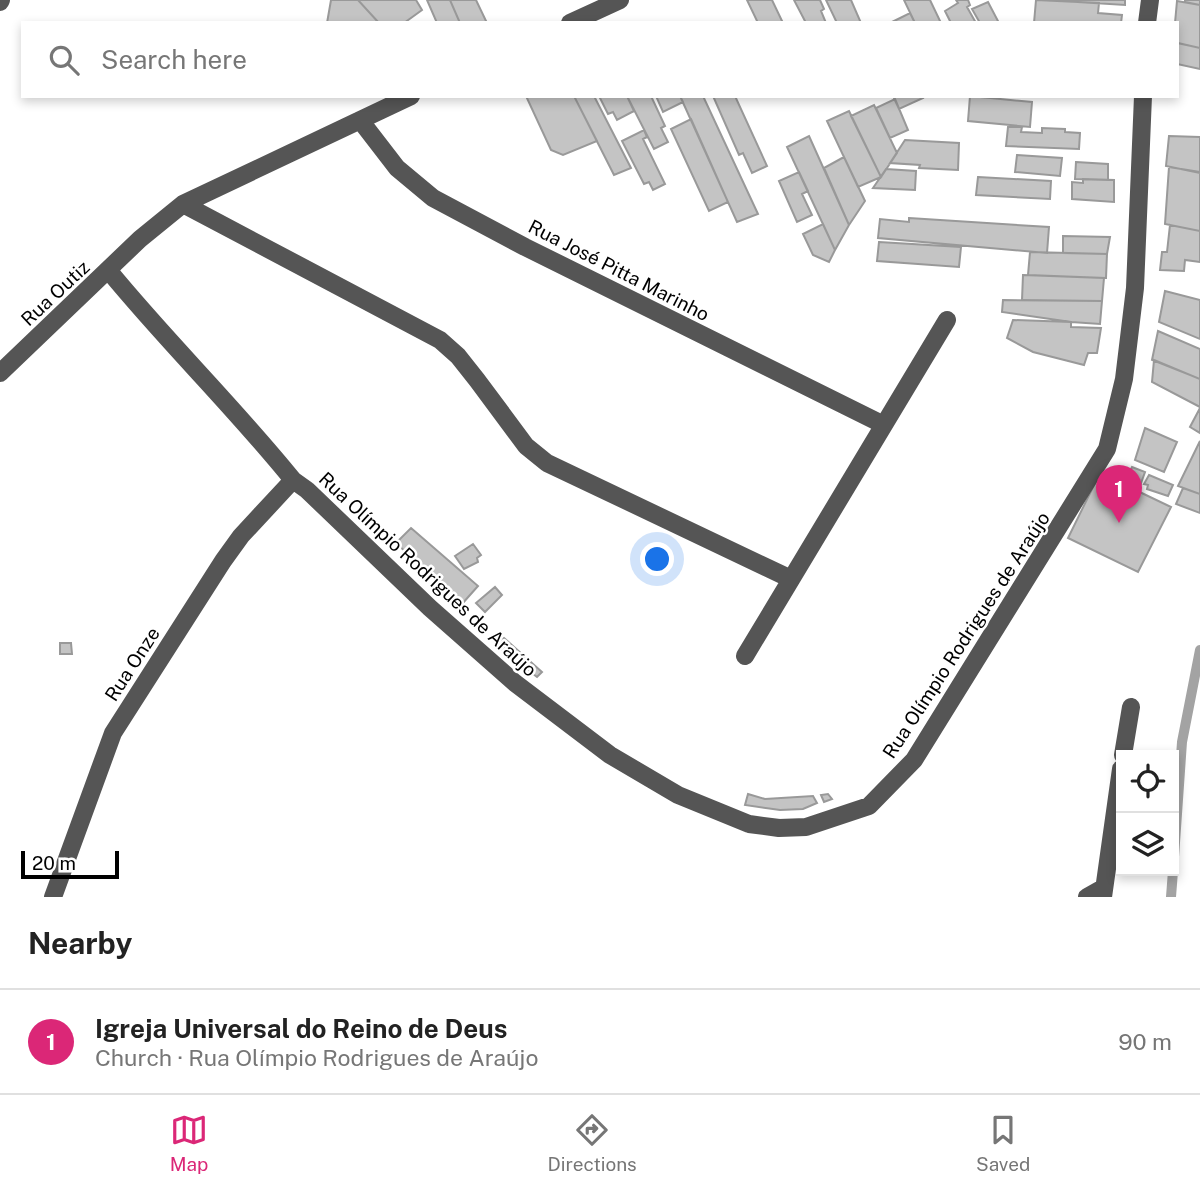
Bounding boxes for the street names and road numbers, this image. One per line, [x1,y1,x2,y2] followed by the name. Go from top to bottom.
[525,215,713,325] street label: Rua José Pitta Marinho
[16,256,94,330] street label: Rua Outiz
[315,467,541,681] street label: Rua Olímpio Rodrigues de Araújo
[878,508,1054,762] street label: Rua Olímpio Rodrigues de Araújo
[100,623,164,705] street label: Rua Onze

